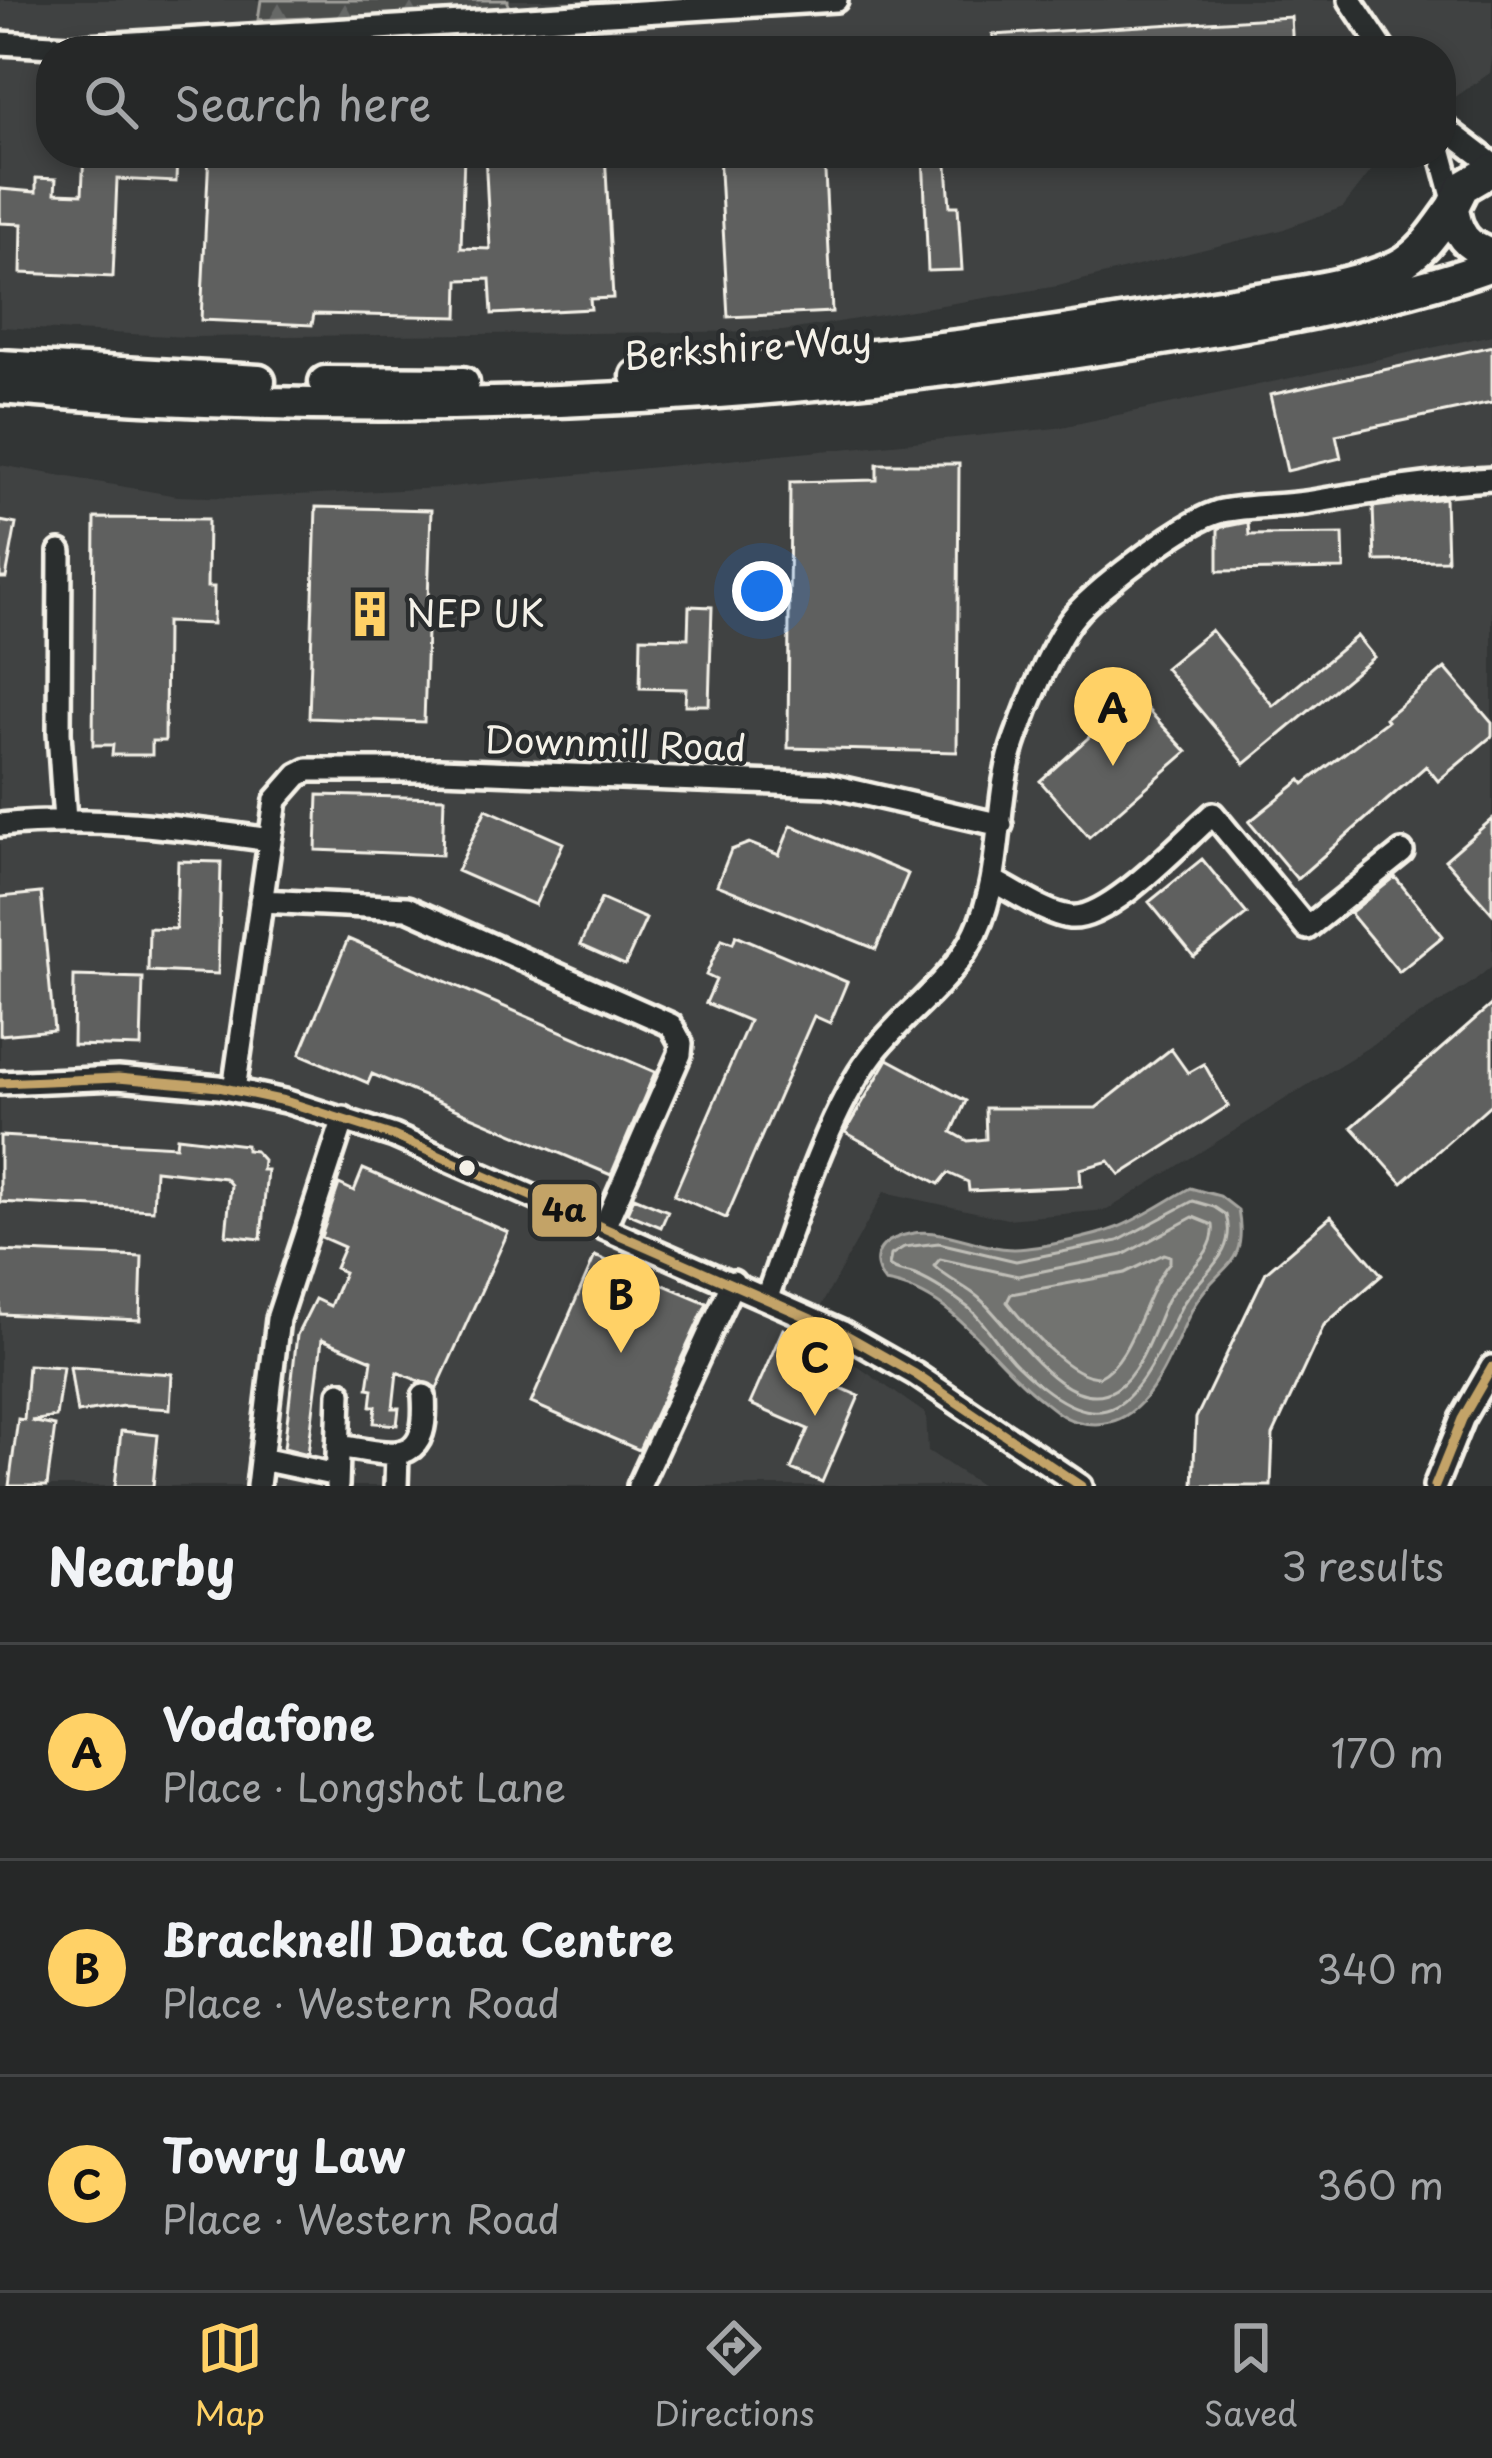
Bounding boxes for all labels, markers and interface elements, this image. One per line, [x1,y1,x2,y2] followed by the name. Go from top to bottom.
[36,36,1456,168] search box
[174,68,431,136] text: Search here
[78,69,144,135] icon: search
[622,310,874,382] street label: Berkshire Way
[732,561,792,621] your location
[406,585,545,639] place label: NEP UK
[345,589,395,639] building icon: NEP UK
[1074,667,1152,766] pin: A
[483,710,747,774] street label: Downmill Road
[456,1157,478,1179] unlabelled marker
[530,1182,599,1239] line badge: 4a
[542,1183,587,1233] text: 4a
[582,1254,660,1353] pin: B
[776,1317,854,1416] pin: C
[48,1526,235,1603] text: Nearby
[1281,1535,1444,1594] text: 3 results
[162,1688,374,1756] text: Vodafone
[72,1722,102,1781] text: A
[1331,1722,1444,1781] text: 170 m
[162,1756,566,1815] text: Place · Longshot Lane
[162,1904,674,1972] text: Bracknell Data Centre
[74,1938,100,1997] text: B
[1316,1938,1444,1997] text: 340 m
[162,1972,560,2031] text: Place · Western Road
[162,2120,406,2188] text: Towry Law
[72,2154,102,2213] text: C
[1316,2154,1444,2213] text: 360 m
[162,2188,560,2247] text: Place · Western Road
[195,2315,265,2437] tab: Map
[654,2315,815,2437] tab: Directions
[1204,2315,1297,2437] tab: Saved

